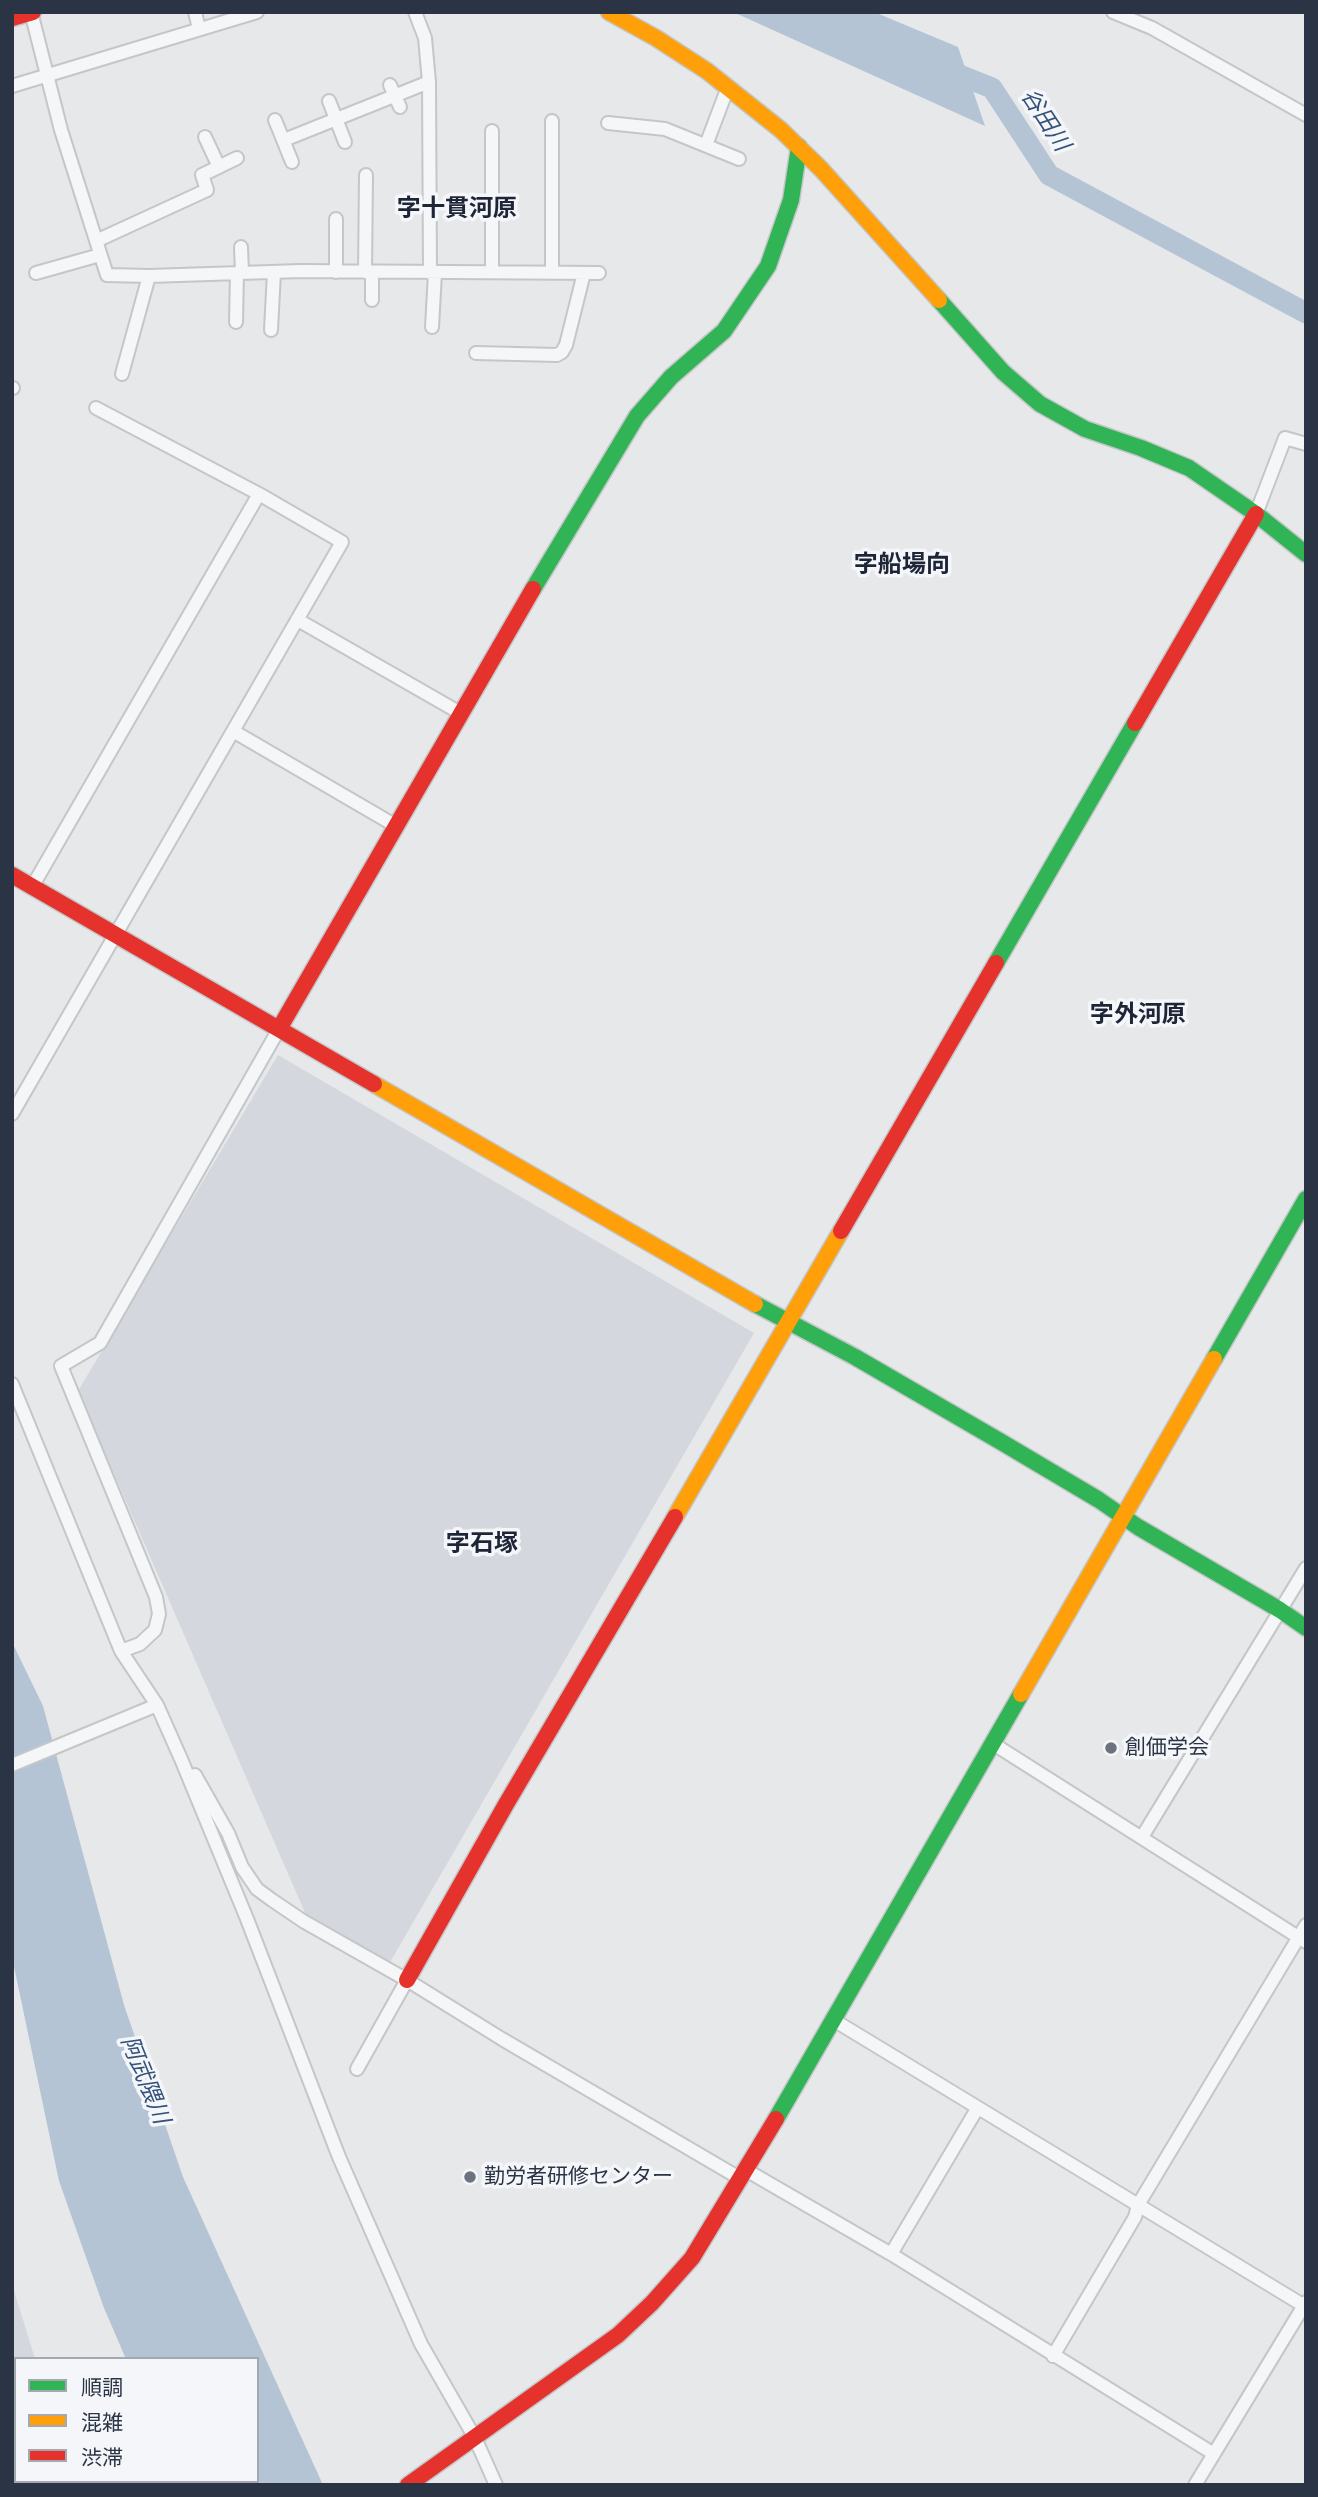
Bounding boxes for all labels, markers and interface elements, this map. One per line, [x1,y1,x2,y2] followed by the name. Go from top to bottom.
[1015,84,1075,156] water label: 谷田川
[397,195,517,223] district label: 字十貫河原
[854,551,950,579] district label: 字船場向
[1090,1001,1186,1029] district label: 字外河原
[446,1530,518,1558] district label: 字石塚
[1125,1735,1209,1761] place label: 創価学会
[1103,1740,1119,1756] marker: 創価学会
[115,2032,175,2128] water label: 阿武隈川
[484,2164,673,2190] place label: 勤労者研修センター
[462,2169,478,2185] marker: 勤労者研修センター
[14,2357,259,2483] legend
[81,2378,123,2399] text: 順調
[81,2413,123,2434] text: 混雑
[81,2448,123,2469] text: 渋滞

